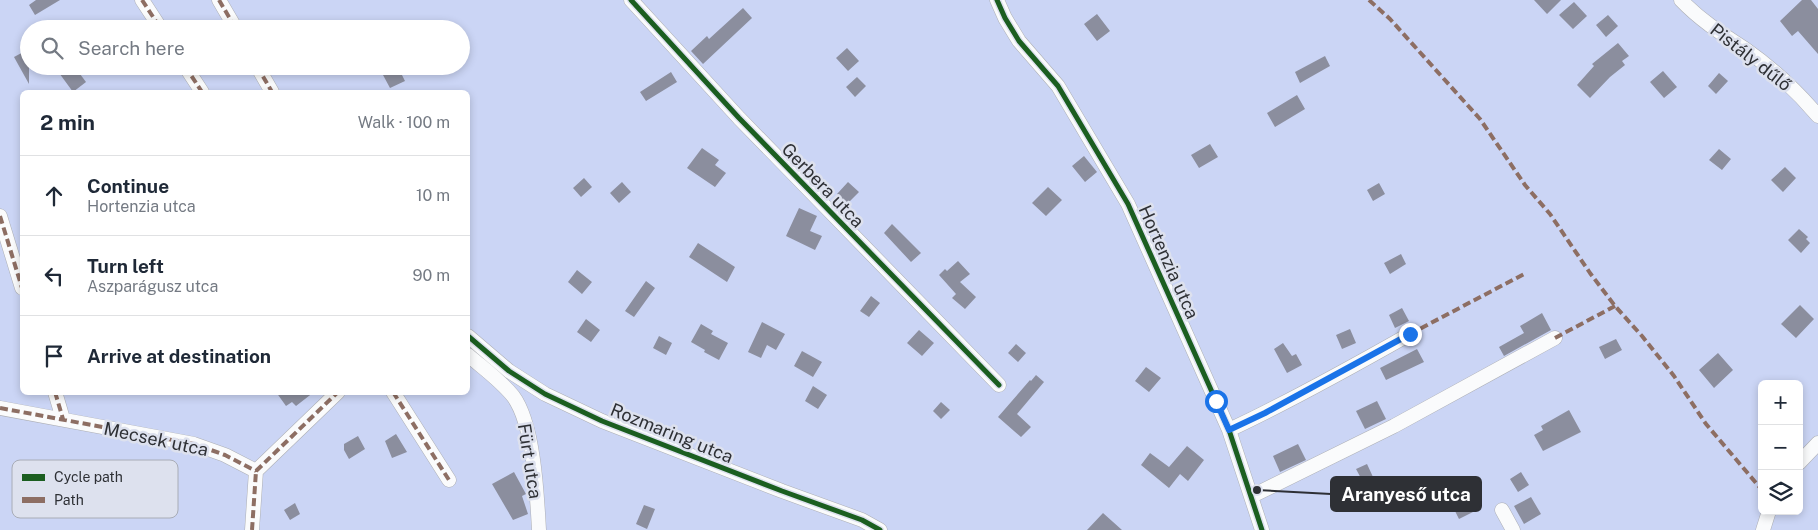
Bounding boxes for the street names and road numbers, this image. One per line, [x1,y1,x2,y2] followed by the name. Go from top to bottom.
[1706,19,1796,95] street label: Pistály dűlő
[778,138,868,232] street label: Gerbera utca
[1135,202,1203,322] street label: Hortenzia utca
[608,399,736,467] street label: Rozmaring utca
[102,418,210,460] street label: Mecsek utca
[514,422,546,500] street label: Fürt utca

